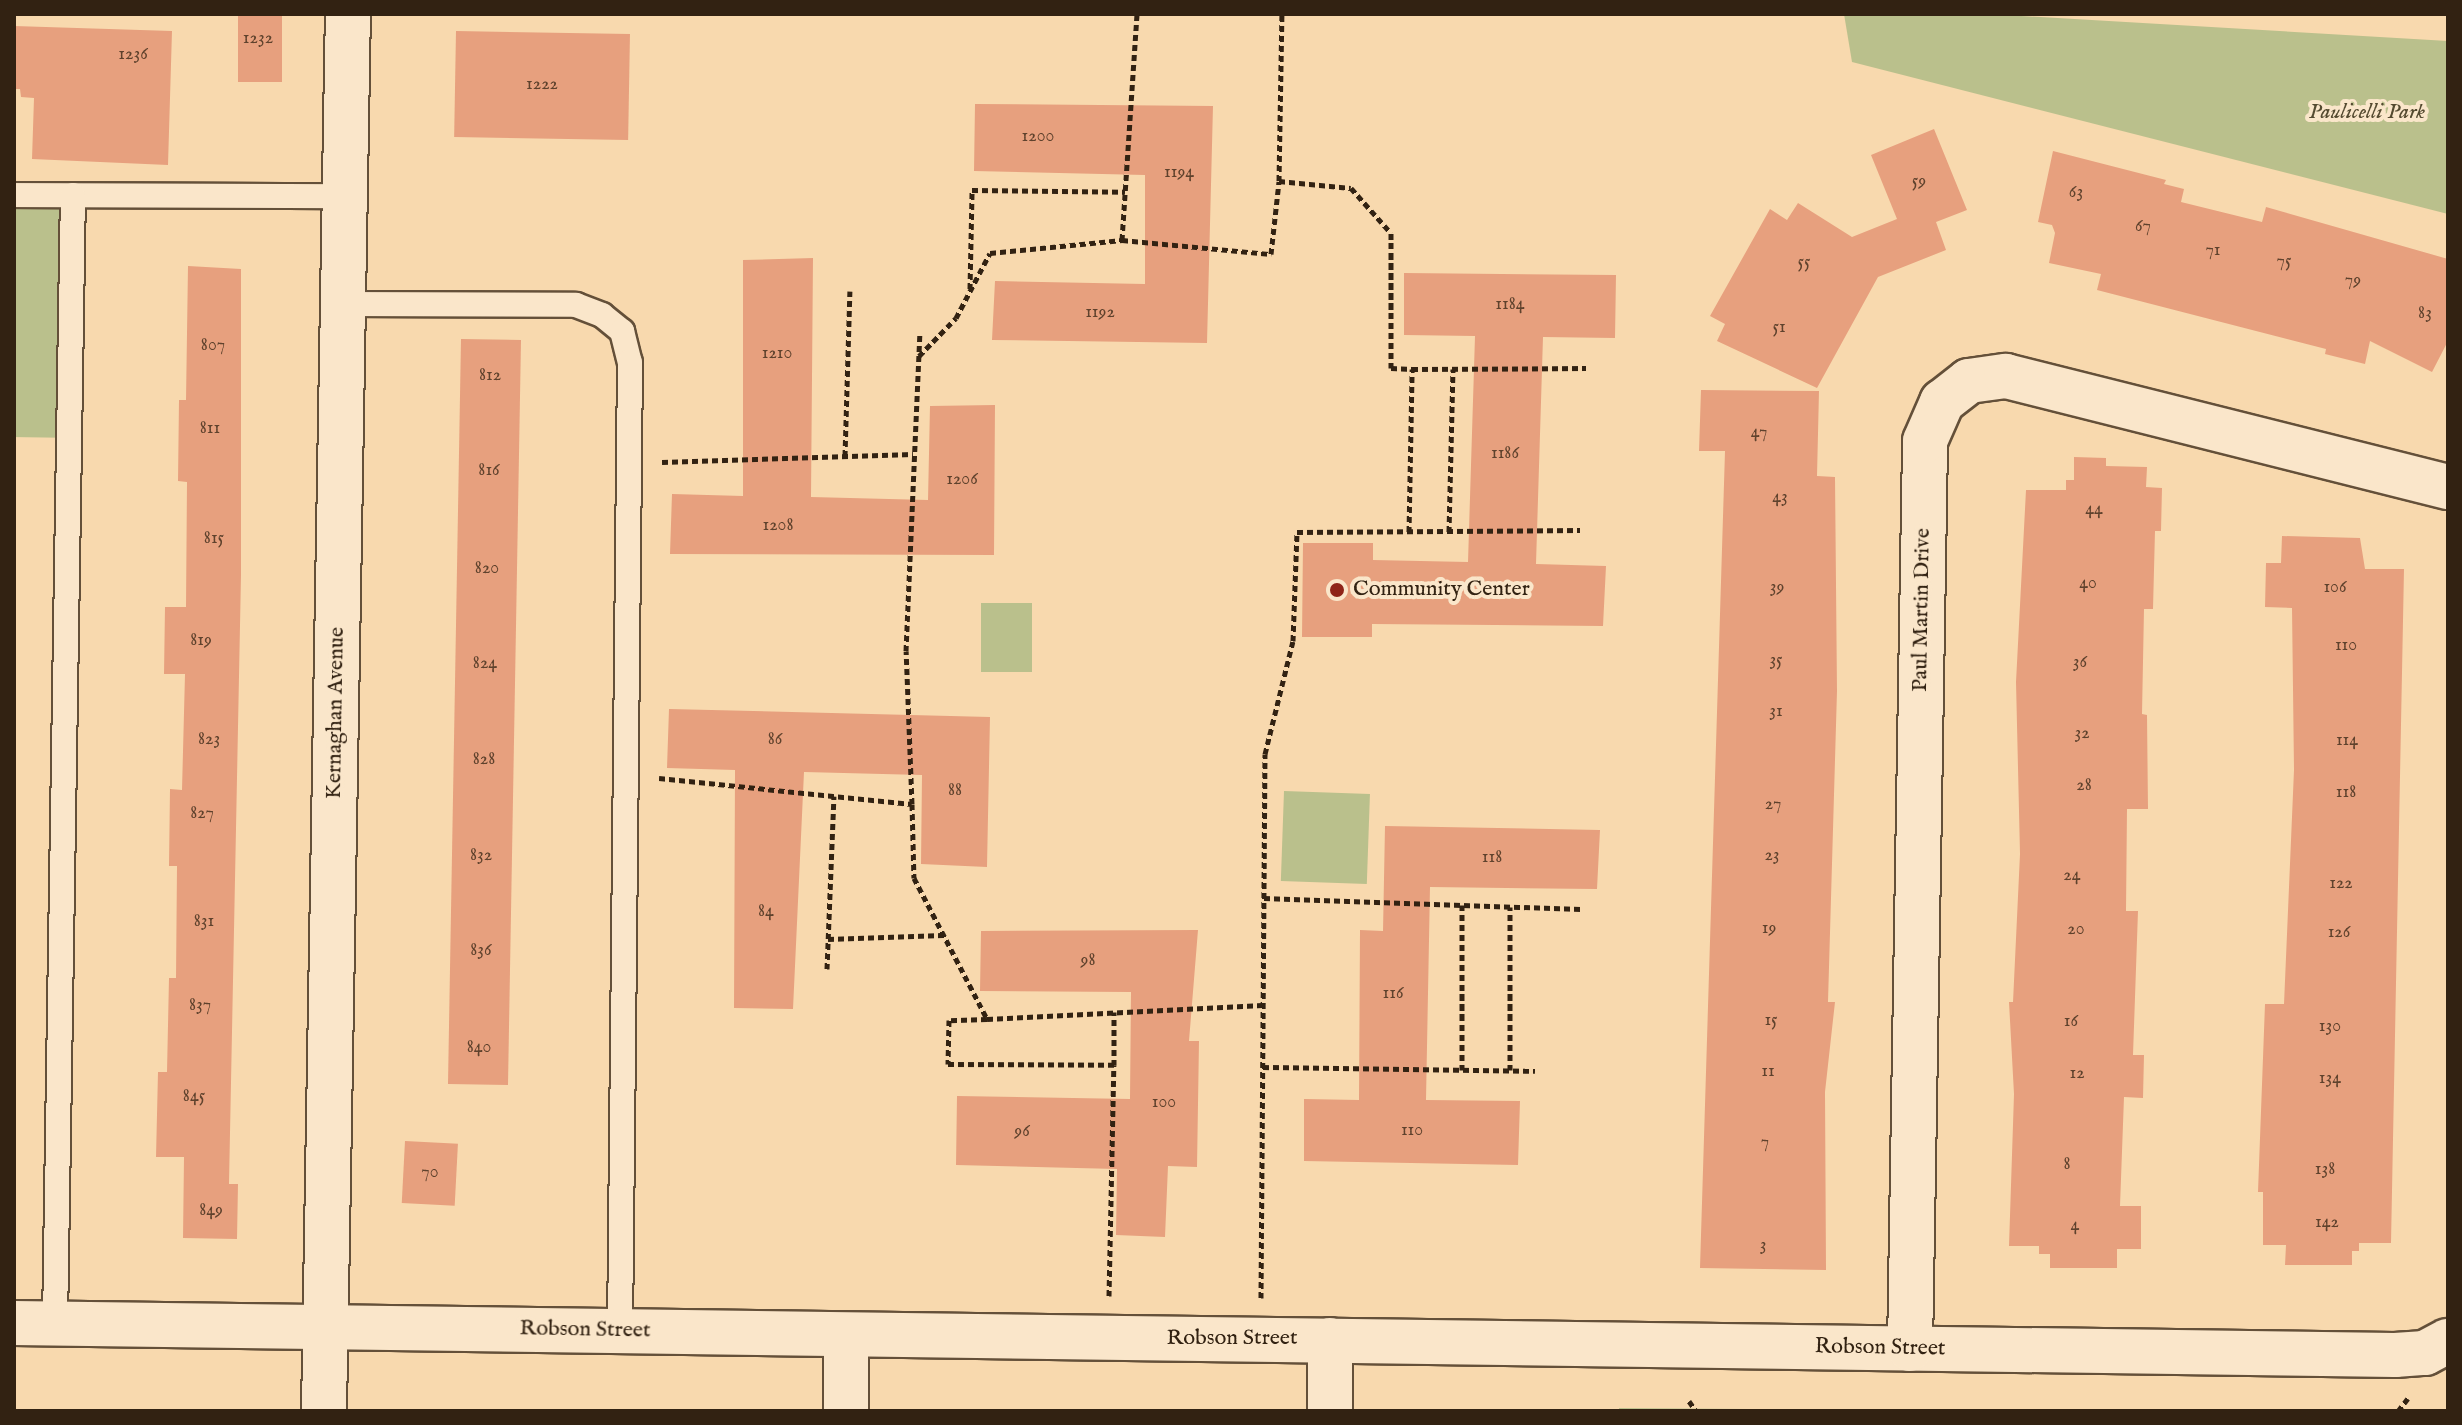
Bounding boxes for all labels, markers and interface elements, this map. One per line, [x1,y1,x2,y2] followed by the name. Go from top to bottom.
[243,28,273,50] house number: 1232
[118,44,148,66] house number: 1236
[526,74,558,96] house number: 1222
[2309,100,2425,126] park label: Paulicelli Park
[1022,126,1054,148] house number: 1200
[1164,162,1194,184] house number: 1194
[1912,171,1926,193] house number: 59
[2069,182,2083,204] house number: 63
[2135,216,2151,238] house number: 67
[2205,240,2221,262] house number: 71
[2277,251,2291,273] house number: 75
[1797,252,1811,274] house number: 55
[2345,270,2361,292] house number: 79
[1495,294,1525,316] house number: 1184
[1085,302,1115,324] house number: 1192
[2418,303,2432,325] house number: 83
[1772,317,1786,339] house number: 51
[201,335,225,357] house number: 807
[762,343,792,365] house number: 1210
[479,365,501,387] house number: 812
[200,418,220,440] house number: 811
[1751,422,1767,444] house number: 47
[1491,443,1519,465] house number: 1186
[478,460,500,482] house number: 816
[946,469,978,491] house number: 1206
[1772,487,1788,509] house number: 43
[2085,499,2103,521] house number: 44
[762,515,794,537] house number: 1208
[204,528,224,550] house number: 815
[1907,528,1937,692] street label: Paul Martin Drive
[475,558,499,580] house number: 820
[2079,573,2097,595] house number: 40
[1353,577,1530,603] place label: Community Center
[1770,577,1784,599] house number: 39
[2323,577,2347,599] house number: 106
[1328,581,1346,599] marker: Community Center
[321,627,351,799] street label: Kernaghan Avenue
[190,630,212,652] house number: 819
[2335,635,2357,657] house number: 110
[1769,650,1783,672] house number: 35
[2073,652,2087,674] house number: 36
[473,653,497,675] house number: 824
[1769,701,1783,723] house number: 31
[2074,723,2090,745] house number: 32
[198,729,220,751] house number: 823
[768,729,782,751] house number: 86
[2336,730,2358,752] house number: 114
[473,749,495,771] house number: 828
[2076,775,2092,797] house number: 28
[948,780,962,802] house number: 88
[2336,782,2356,804] house number: 118
[1765,794,1781,816] house number: 27
[190,803,214,825] house number: 827
[470,845,492,867] house number: 832
[1764,845,1780,867] house number: 23
[1482,847,1502,869] house number: 118
[2063,865,2081,887] house number: 24
[2329,873,2353,895] house number: 122
[758,901,774,923] house number: 84
[194,911,214,933] house number: 831
[1762,918,1776,940] house number: 19
[2067,919,2085,941] house number: 20
[2328,922,2350,944] house number: 126
[470,940,492,962] house number: 836
[1081,950,1095,972] house number: 98
[1382,983,1404,1005] house number: 116
[189,995,211,1017] house number: 837
[1764,1010,1778,1032] house number: 15
[2064,1011,2078,1033] house number: 16
[2319,1016,2341,1038] house number: 130
[467,1037,491,1059] house number: 840
[1761,1061,1775,1083] house number: 11
[2069,1063,2085,1085] house number: 12
[2319,1068,2341,1090] house number: 134
[183,1086,205,1108] house number: 845
[1152,1092,1176,1114] house number: 100
[1401,1120,1423,1142] house number: 110
[1014,1121,1030,1143] house number: 96
[1761,1132,1769,1154] house number: 7
[2063,1154,2071,1176] house number: 8
[2315,1159,2335,1181] house number: 138
[421,1162,439,1184] house number: 70
[199,1200,223,1222] house number: 849
[2315,1212,2339,1234] house number: 142
[2071,1215,2079,1237] house number: 4
[1760,1235,1766,1257] house number: 3
[519,1316,651,1344] street label: Robson Street
[1167,1326,1297,1352] street label: Robson Street
[1814,1334,1946,1362] street label: Robson Street

